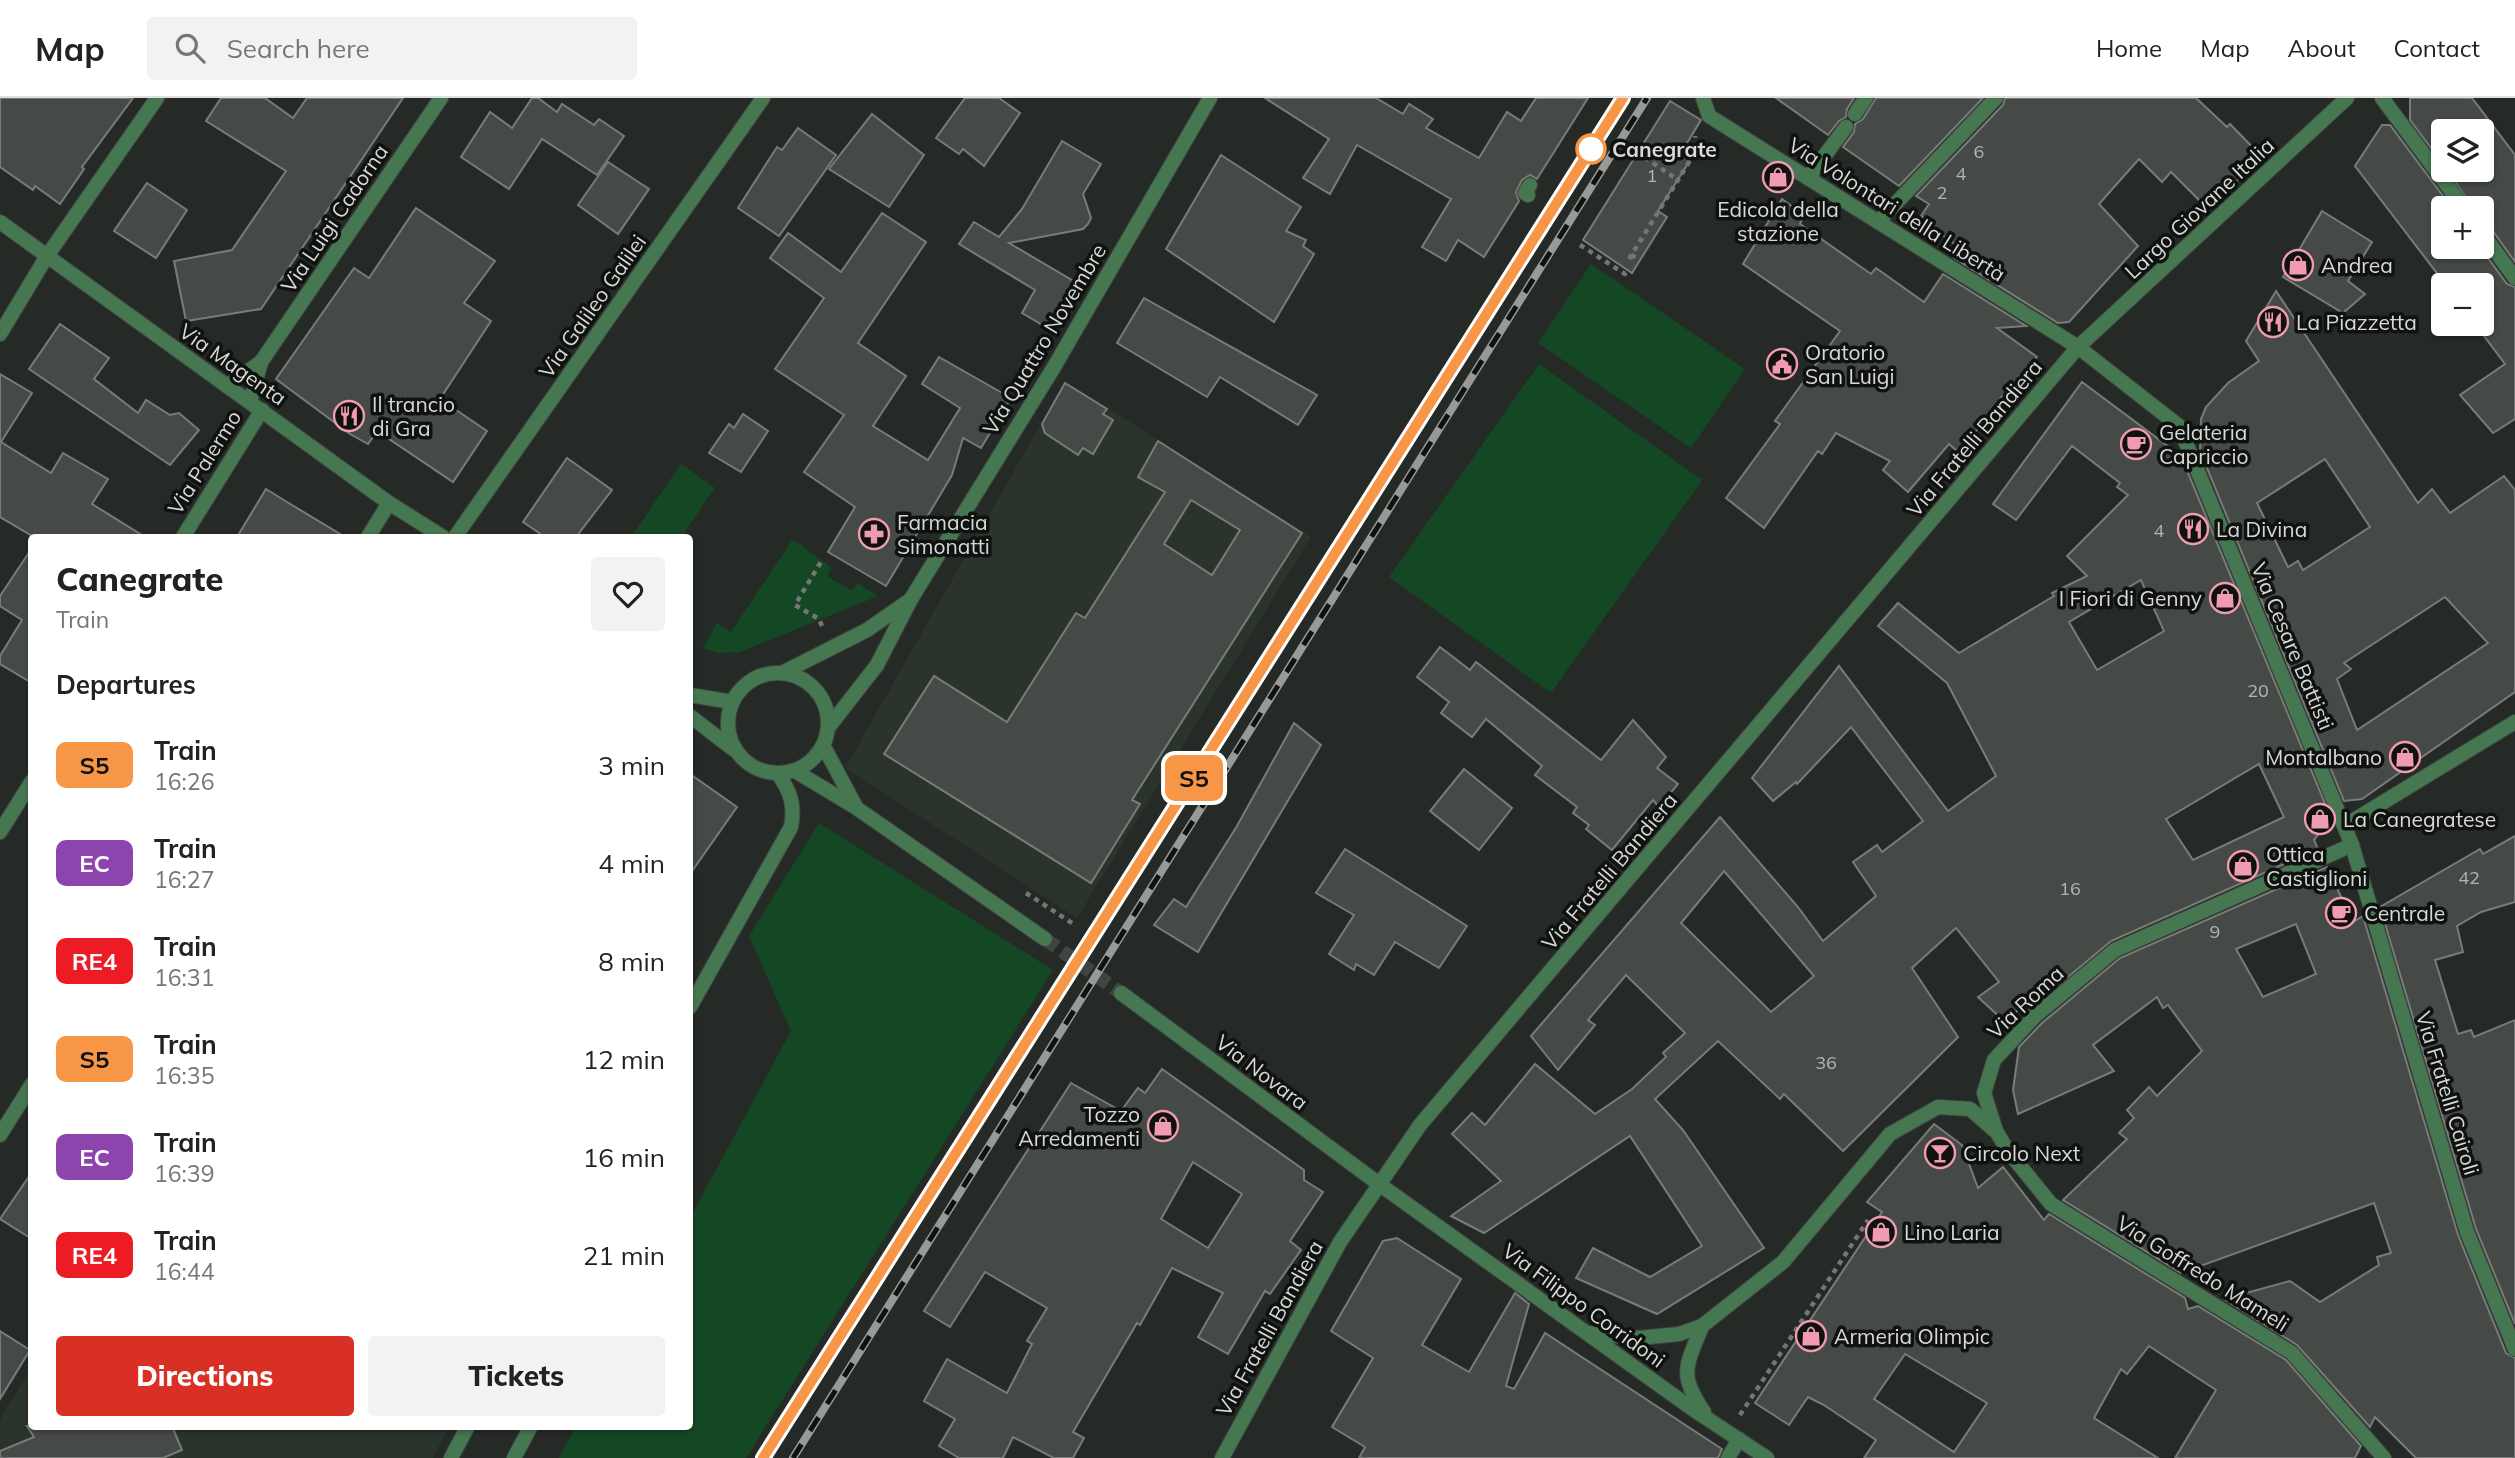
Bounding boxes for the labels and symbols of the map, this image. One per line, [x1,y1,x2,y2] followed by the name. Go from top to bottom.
[1784,131,2010,287] street label: Via Volontari della Libertà
[2119,132,2279,284] street label: Largo Giovane Italia
[1576,134,1606,164] marker: Canegrate
[1612,136,1717,162] place label: Canegrate
[275,139,393,297] street label: Via Luigi Cadorna
[1974,140,1984,163] house number: 6
[1761,160,1795,194] shop icon: Edicola della stazione
[1956,162,1967,185] house number: 4
[1647,164,1657,187] house number: 1
[1937,181,1947,204] house number: 2
[1717,196,1839,246] place label: Edicola della stazione
[533,229,651,383] street label: Via Galileo Galilei
[977,239,1111,439] street label: Via Quattro Novembre
[2281,248,2315,282] shop icon: Andrea
[2321,252,2393,278] place label: Andrea
[2256,305,2290,339] restaurant icon: La Piazzetta
[2296,309,2417,335] place label: La Piazzetta
[174,318,292,410] street label: Via Magenta
[1805,339,1894,389] place label: Oratorio San Luigi
[1765,347,1799,381] public building icon: Oratorio San Luigi
[1901,354,2047,522] street label: Via Fratelli Bandiera
[372,391,455,441] place label: Il trancio di Gra
[332,399,366,433] restaurant icon: Il trancio di Gra
[162,405,246,519] street label: Via Palermo
[2159,419,2248,469] place label: Gelateria Capriccio
[2119,427,2153,461] cafe icon: Gelateria Capriccio
[897,509,990,559] place label: Farmacia Simonatti
[2176,512,2210,546] restaurant icon: La Divina
[2216,516,2307,542] place label: La Divina
[857,517,891,551] pharmacy icon: Farmacia Simonatti
[2154,519,2165,542] house number: 4
[2246,558,2340,734] street label: Via Cesare Battisti
[2208,581,2242,615] shop icon: I Fiori di Genny
[2059,585,2202,611] place label: I Fiori di Genny
[2247,679,2269,702] house number: 20
[2388,740,2422,774] shop icon: Montalbano
[2265,744,2382,770] place label: Montalbano
[1162,755,1226,801] line badge: S5
[1536,787,1682,955] street label: Via Fratelli Bandiera
[2303,802,2337,836] shop icon: La Canegratese
[2343,806,2496,832] place label: La Canegratese
[2266,841,2367,891] place label: Ottica Castiglioni
[2226,849,2260,883] shop icon: Ottica Castiglioni
[2458,866,2480,889] house number: 42
[2059,877,2081,900] house number: 16
[2324,896,2358,930] cafe icon: Centrale
[2364,900,2445,926] place label: Centrale
[2210,920,2220,943] house number: 9
[1981,960,2069,1044] street label: Via Roma
[2411,1008,2485,1178] street label: Via Fratelli Cairoli
[1211,1029,1313,1115] street label: Via Novara
[1815,1051,1837,1074] house number: 36
[1018,1101,1140,1151] place label: Tozzo Arredamenti
[1146,1109,1180,1143] shop icon: Tozzo Arredamenti
[1923,1136,1957,1170] bar icon: Circolo Next
[1963,1140,2080,1166] place label: Circolo Next
[2112,1209,2294,1337] street label: Via Goffredo Mameli
[1864,1215,1898,1249] shop icon: Lino Laria
[1904,1219,2000,1245] place label: Lino Laria
[1210,1236,1328,1420] street label: Via Fratelli Bandiera
[1497,1237,1671,1373] street label: Via Filippo Corridoni
[1794,1319,1828,1353] shop icon: Armeria Olimpic
[1834,1323,1990,1349] place label: Armeria Olimpic

